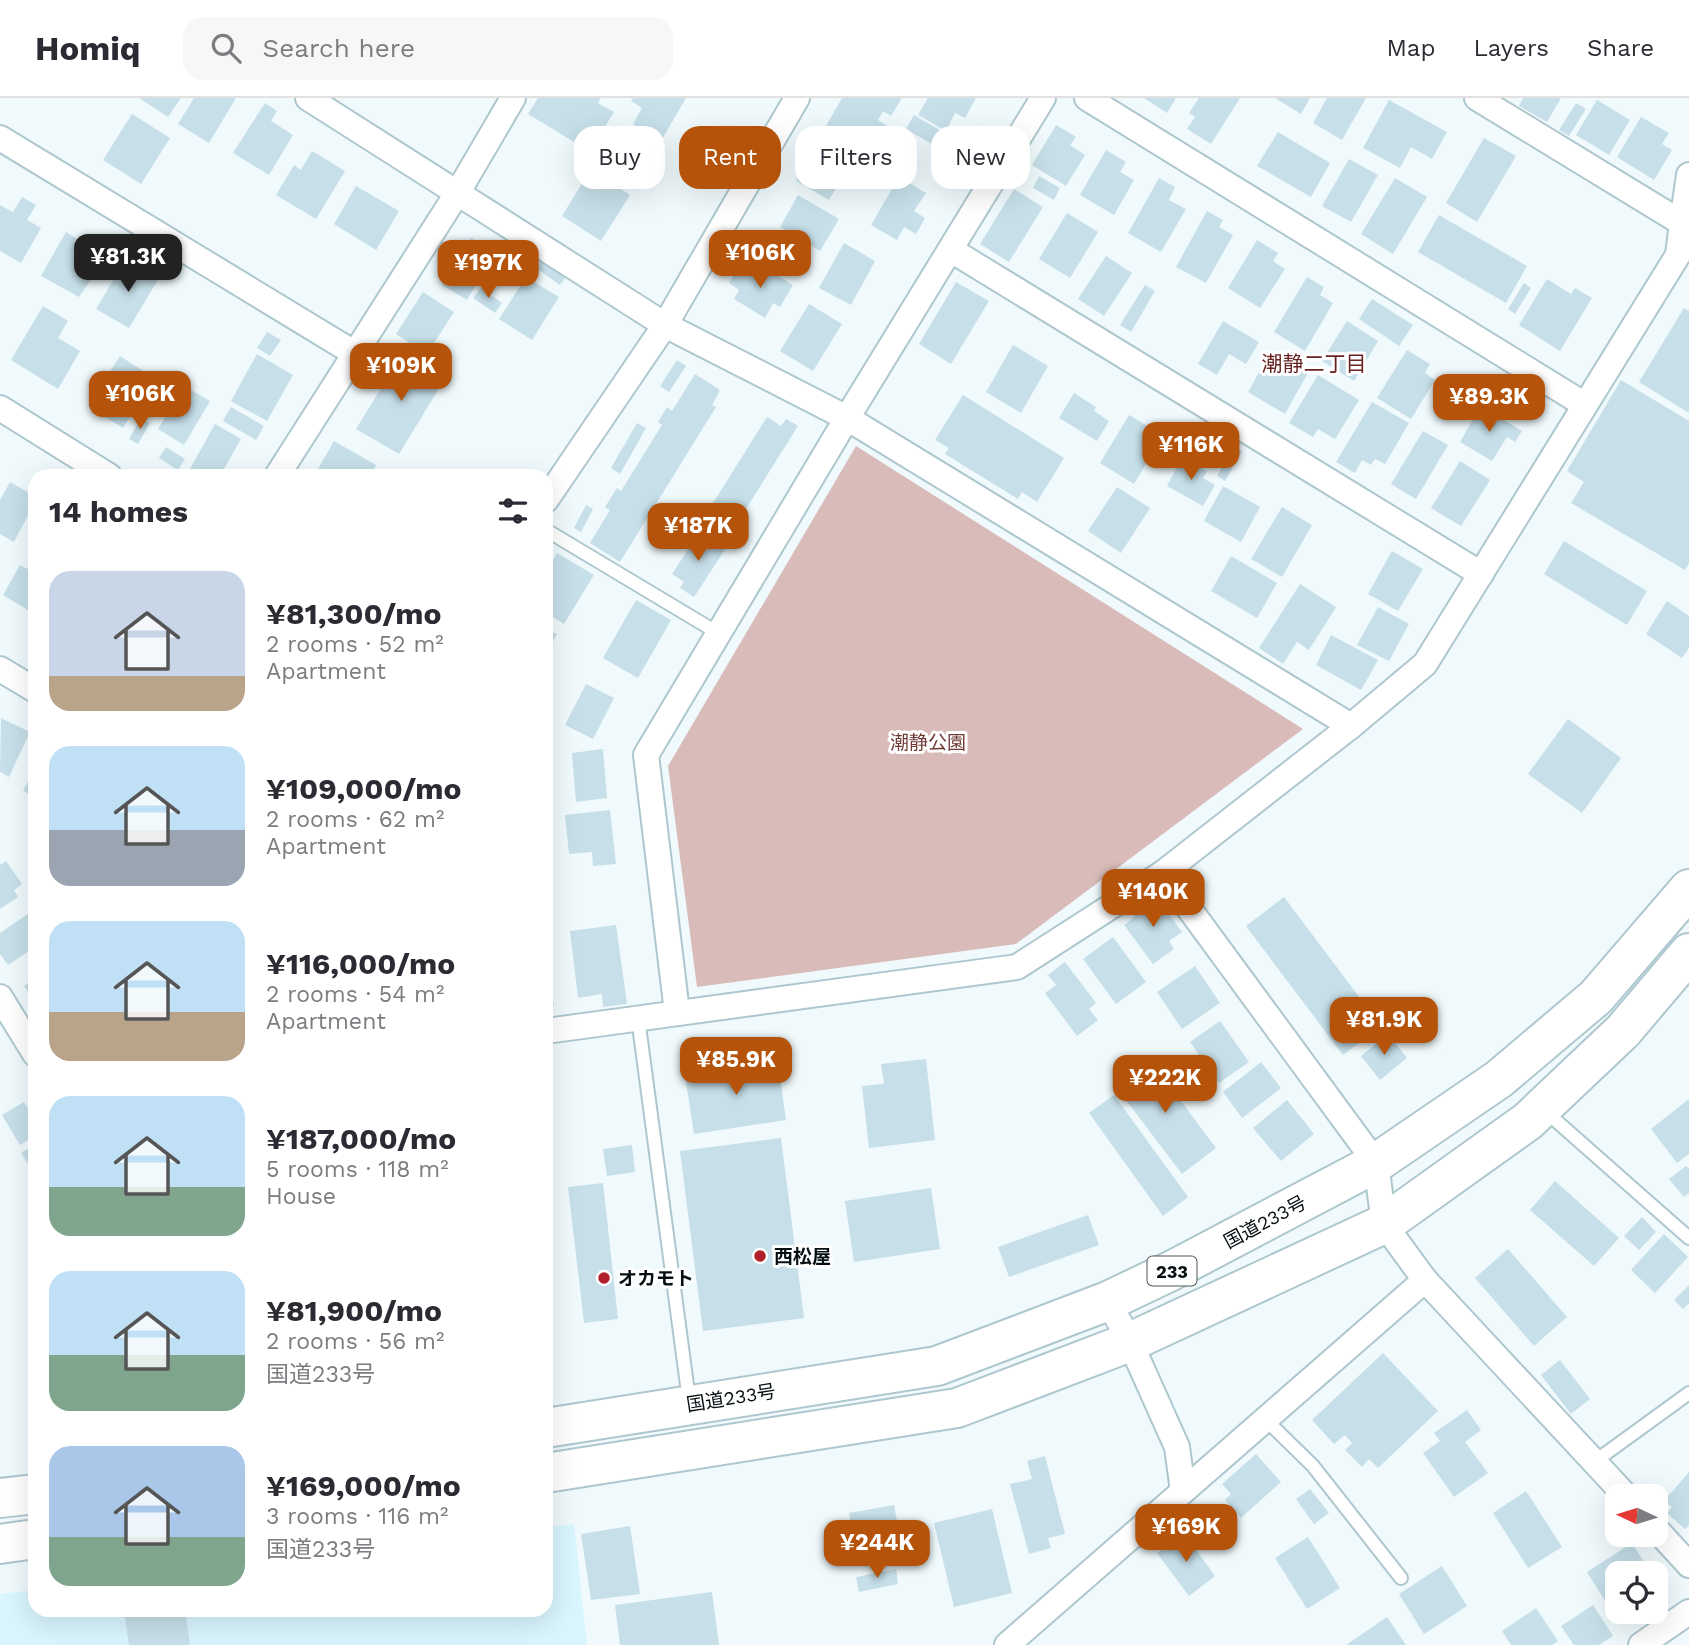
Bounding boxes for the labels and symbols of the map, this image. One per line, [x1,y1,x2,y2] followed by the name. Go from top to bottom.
[711,230,809,290] pin: ¥106K
[71,234,185,294] pin: ¥81.3K
[439,240,537,300] pin: ¥197K
[352,344,450,403] pin: ¥109K
[1262,351,1367,376] district label: 潮静二丁目
[91,372,189,431] pin: ¥106K
[1432,374,1546,434] pin: ¥89.3K
[1142,422,1240,482] pin: ¥116K
[649,504,747,563] pin: ¥187K
[890,731,966,754] park label: 潮静公園
[1104,870,1202,929] pin: ¥140K
[1327,998,1441,1057] pin: ¥81.9K
[679,1038,793,1097] pin: ¥85.9K
[1116,1056,1214,1115] pin: ¥222K
[1220,1191,1310,1253] street label: 国道233号
[774,1245,831,1268] place label: 西松屋
[752,1248,768,1264] marker: 西松屋
[1148,1256,1196,1286] road number: 233
[618,1267,694,1290] place label: オカモト
[596,1270,612,1286] marker: オカモト
[685,1380,777,1416] street label: 国道233号
[1605,1484,1668,1547] north arrow
[1137,1504,1235,1564] pin: ¥169K
[828,1520,926,1580] pin: ¥244K

